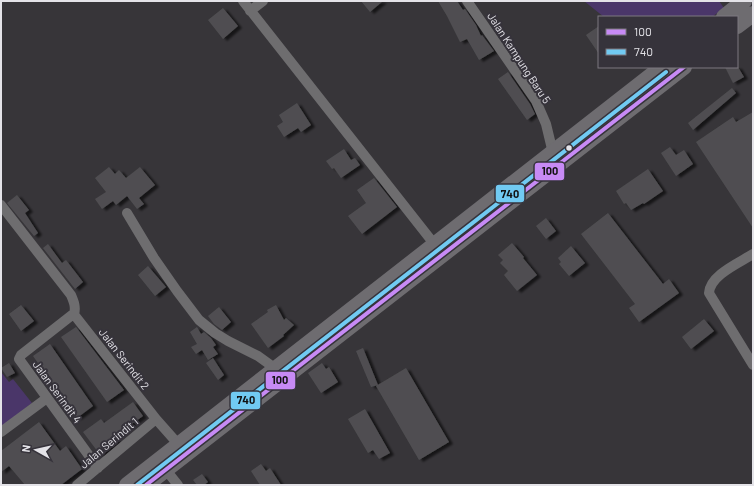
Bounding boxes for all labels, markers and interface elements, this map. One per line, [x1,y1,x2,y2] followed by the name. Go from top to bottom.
[485,10,554,106] street label: Jalan Kampung Baru 5
[598,16,738,68] legend
[634,24,652,38] text: 100
[634,44,653,58] text: 740
[564,143,574,153] unlabelled marker
[534,162,565,181] line badge: 100
[542,164,558,177] text: 100
[495,184,525,203] line badge: 740
[501,187,519,200] text: 740
[96,325,152,392] street label: Jalan Serindit 2
[30,358,84,426] street label: Jalan Serindit 4
[265,371,296,390] line badge: 100
[272,373,288,386] text: 100
[230,391,261,410] line badge: 740
[237,393,255,406] text: 740
[77,414,140,471] street label: Jalan Serindit 1
[16,430,56,470] north arrow
[19,444,33,453] text: N

